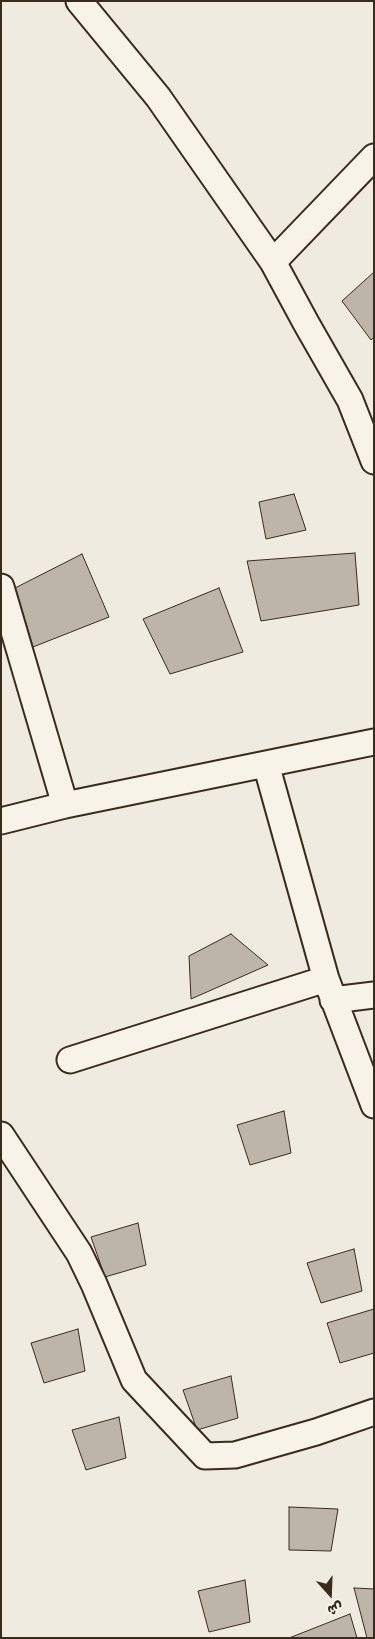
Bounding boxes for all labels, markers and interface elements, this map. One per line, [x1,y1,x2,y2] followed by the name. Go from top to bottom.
[305,1569,355,1619] north arrow
[325,1598,345,1619] text: ش

